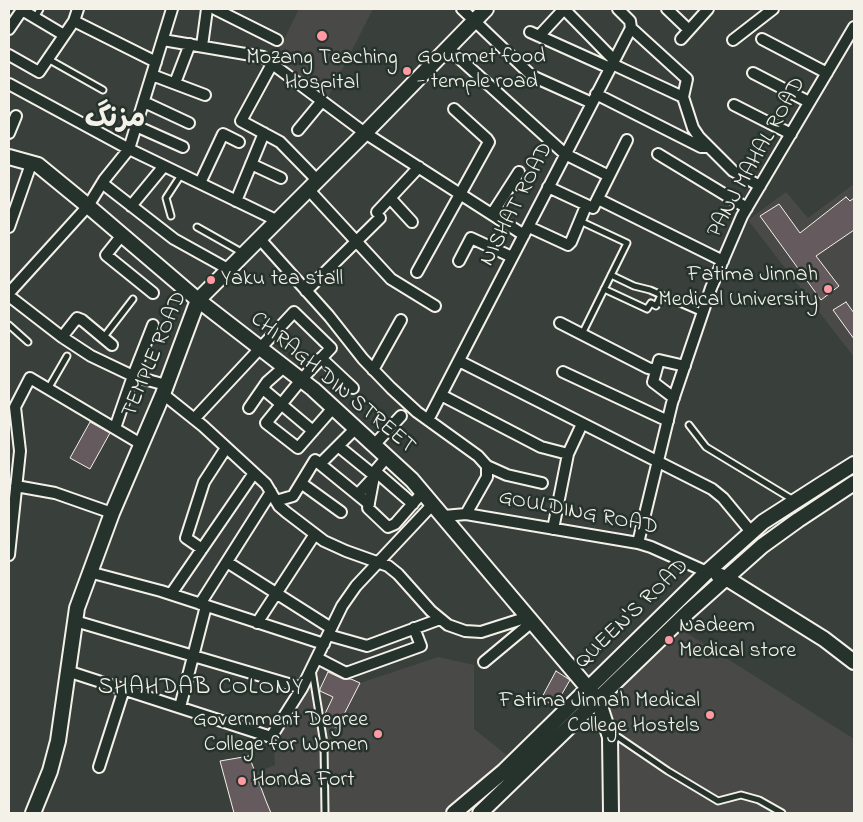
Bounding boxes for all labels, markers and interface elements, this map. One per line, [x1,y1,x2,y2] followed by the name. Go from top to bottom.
[315,29,329,43] marker: Mozang Teaching Hospital
[417,45,546,96] place label: Gourmet food - temple road
[246,46,398,98] place label: Mozang Teaching Hospital
[401,65,413,77] marker: Gourmet food - temple road
[703,73,813,243] street label: PANJ MAHAL ROAD
[85,104,145,138] district label: مزنگ
[476,139,560,271] street label: NISHAT ROAD
[658,263,818,314] place label: Fatima Jinnah Medical University
[221,267,343,293] place label: Yaku tea stall
[205,274,217,286] marker: Yaku tea stall
[822,283,834,295] marker: Fatima Jinnah Medical University
[118,288,194,422] street label: TEMPLE ROAD
[244,307,420,461] street label: CHIRAGH DIN STREET
[496,486,660,542] street label: GOULDING ROAD
[571,554,695,676] street label: QUEEN'S ROAD
[679,614,796,666] place label: Nadeem Medical store
[663,634,675,646] marker: Nadeem Medical store
[96,675,306,703] district label: SHAHDAB COLONY
[499,689,700,740] place label: Fatima Jinnah Medical College Hostels
[193,708,368,759] place label: Government Degree College for Women
[704,709,716,721] marker: Fatima Jinnah Medical College Hostels
[372,728,384,740] marker: Government Degree College for Women
[252,768,355,794] place label: Honda Fort
[236,775,248,787] marker: Honda Fort

